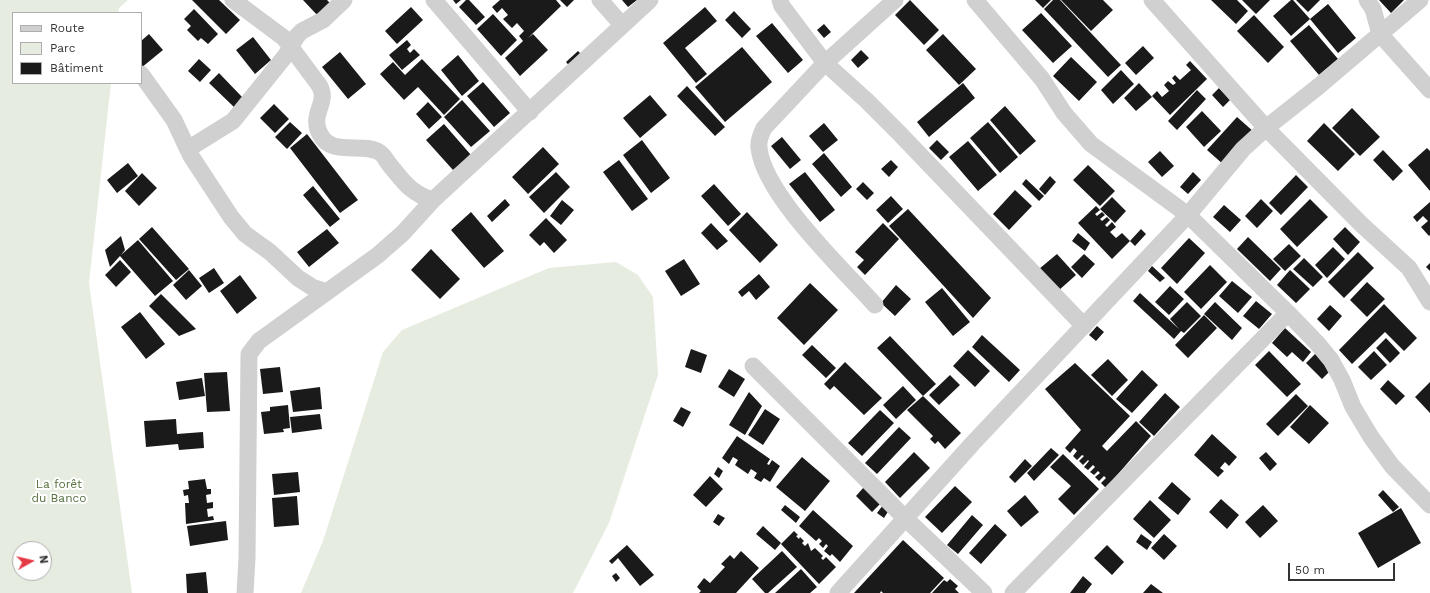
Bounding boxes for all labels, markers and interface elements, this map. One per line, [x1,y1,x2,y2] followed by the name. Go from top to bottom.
[12,12,142,84] legend
[50,21,84,35] text: Route
[50,41,76,55] text: Parc
[50,61,103,75] text: Bâtiment
[32,477,86,505] park label: La forêt du Banco
[12,541,52,581] north arrow
[36,554,50,564] text: N
[1290,555,1397,581] scale bar
[1295,563,1325,577] text: 50 m

